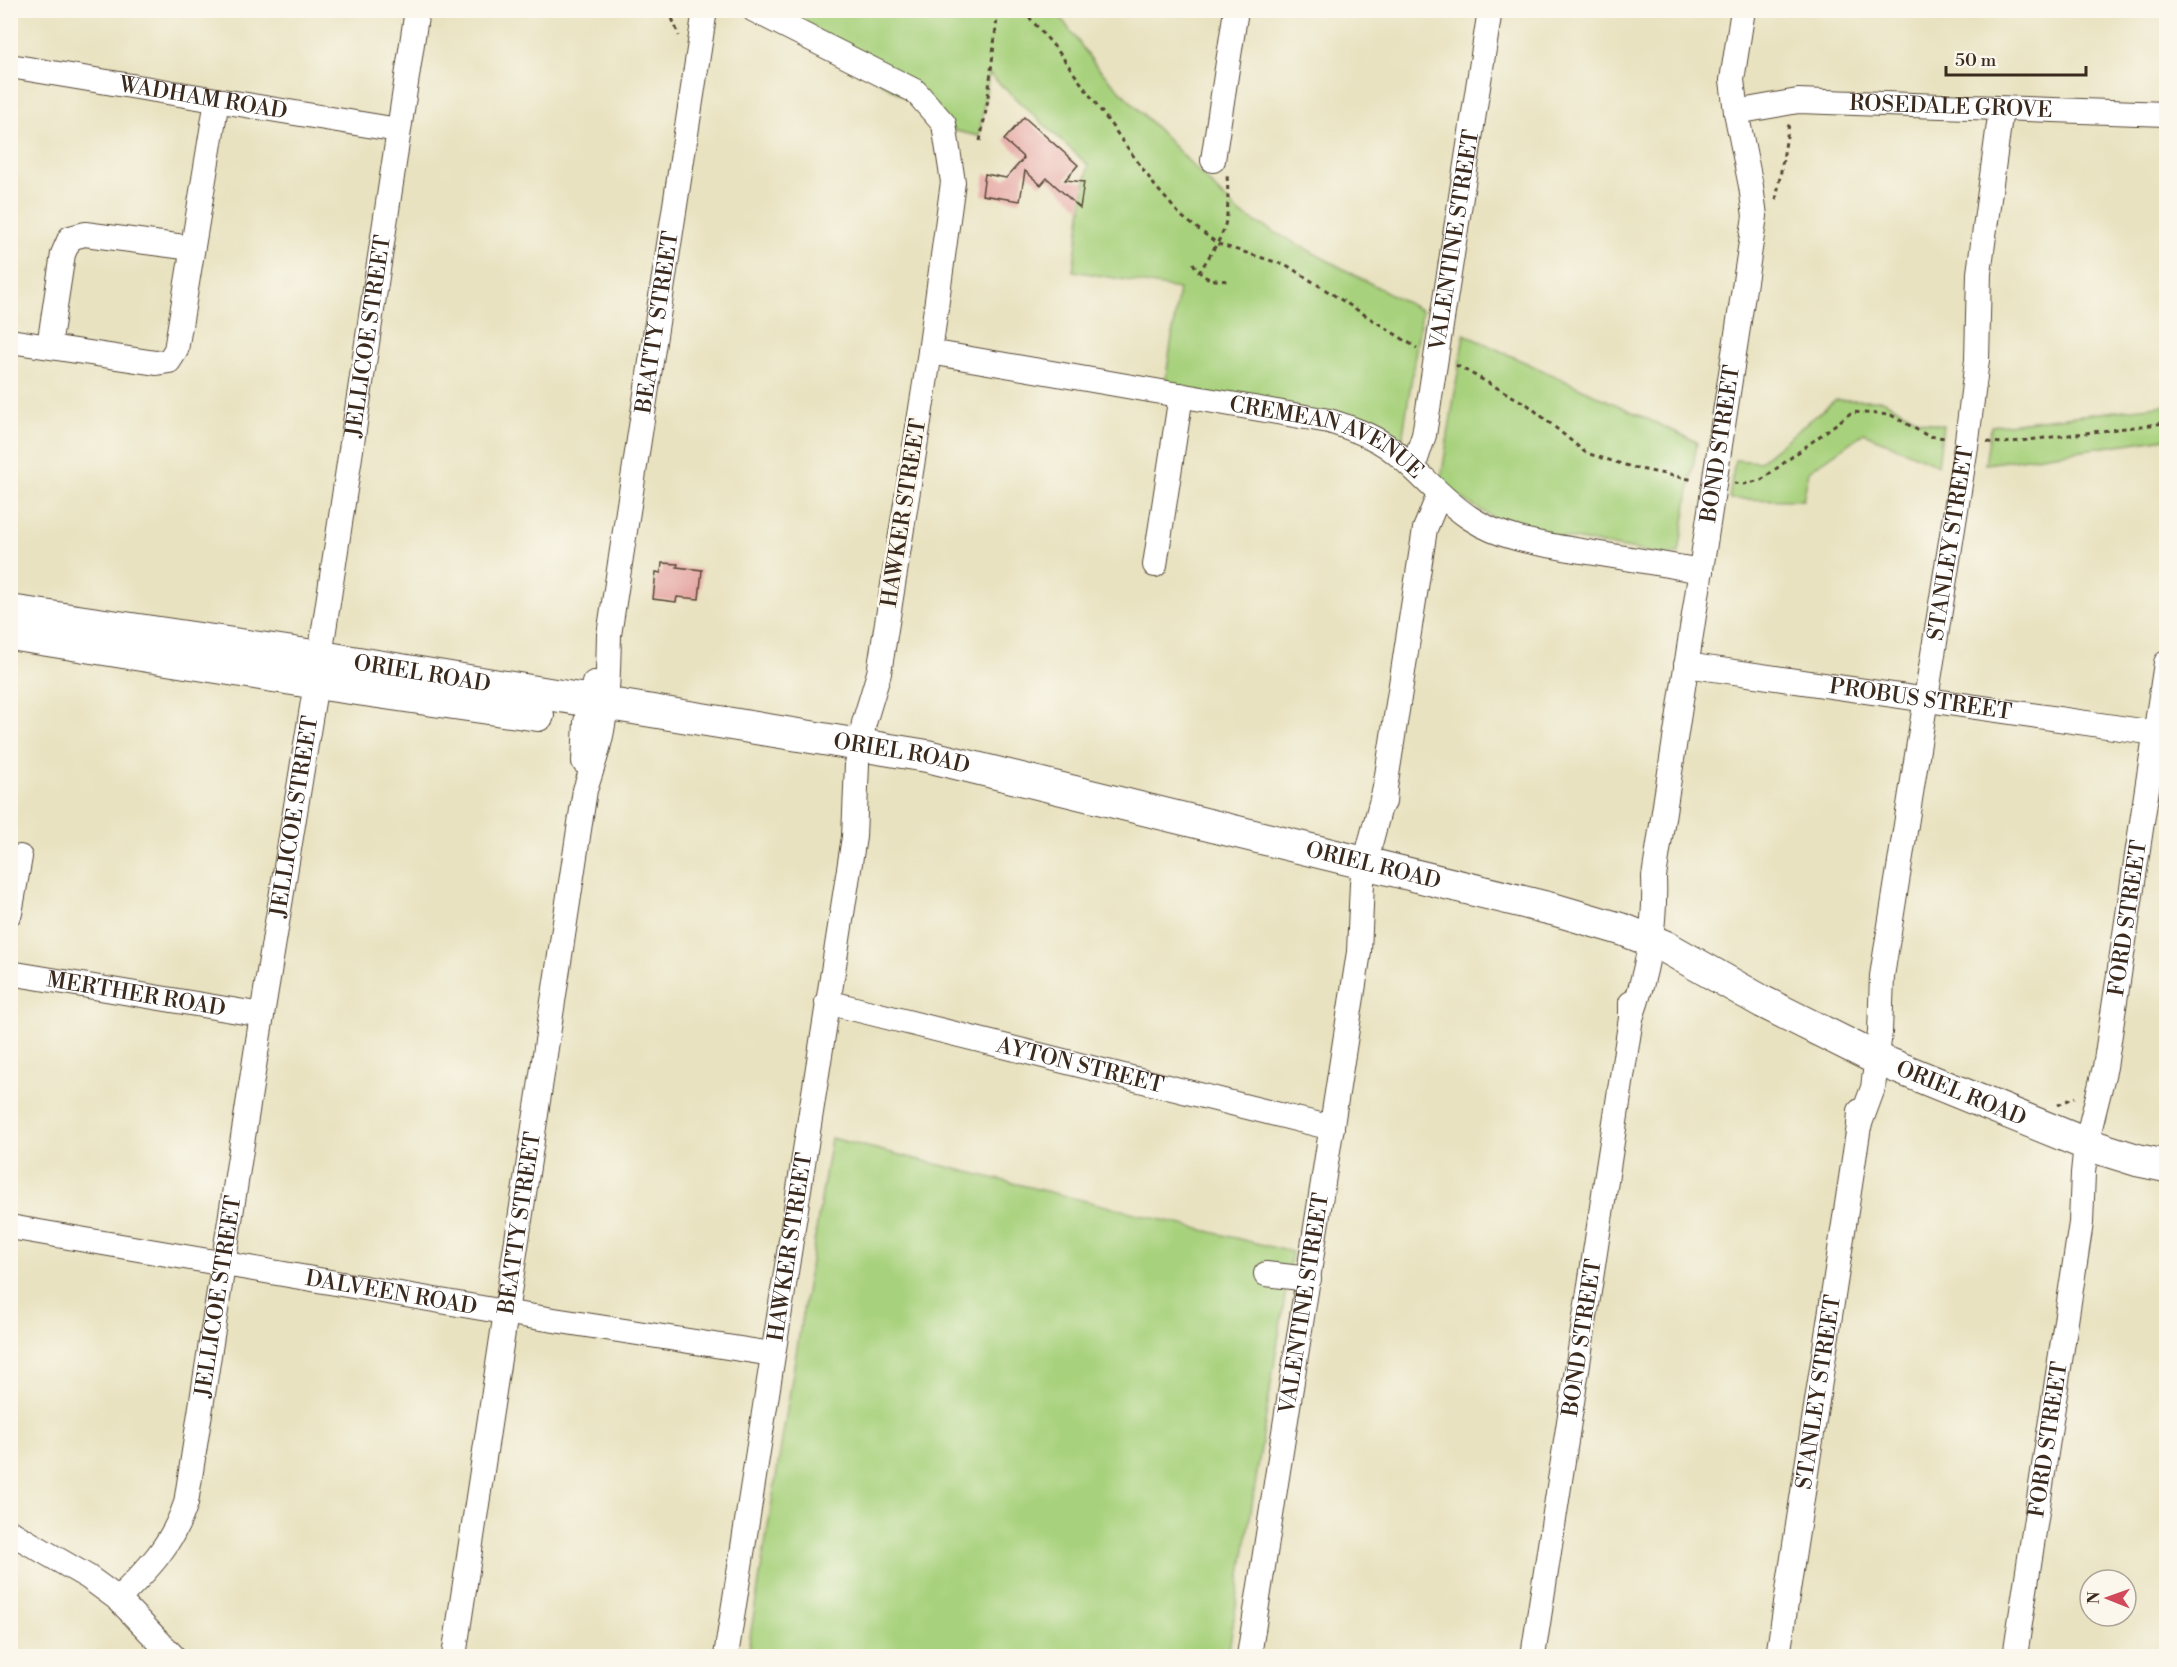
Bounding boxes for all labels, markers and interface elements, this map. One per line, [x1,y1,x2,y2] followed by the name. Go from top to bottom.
[1946,39,2086,77] scale bar
[1955,49,1997,72] text: 50 m
[116,71,290,125] street label: WADHAM ROAD
[1849,89,2053,123] street label: ROSEDALE GROVE
[1424,128,1485,353] street label: VALENTINE STREET
[630,229,684,416] street label: BEATTY STREET
[339,233,397,440] street label: JELLICOE STREET
[1695,363,1746,525] street label: BOND STREET
[1227,391,1429,484] street label: CREMEAN AVENUE
[876,417,932,609] street label: HAWKER STREET
[1922,444,1979,642] street label: STANLEY STREET
[352,649,493,698] street label: ORIEL ROAD
[1828,672,2014,726] street label: PROBUS STREET
[264,714,324,920] street label: JELLICOE STREET
[831,727,973,780] street label: ORIEL ROAD
[1303,836,1444,895] street label: ORIEL ROAD
[2102,838,2153,998] street label: FORD STREET
[45,966,228,1022] street label: MERTHER ROAD
[993,1031,1166,1099] street label: AYTON STREET
[1892,1055,2030,1132] street label: ORIEL ROAD
[492,1130,547,1317] street label: BEATTY STREET
[762,1151,818,1343] street label: HAWKER STREET
[1273,1191,1335,1417] street label: VALENTINE STREET
[189,1194,247,1400] street label: JELLICOE STREET
[1556,1257,1607,1419] street label: BOND STREET
[303,1265,479,1321] street label: DALVEEN ROAD
[1790,1293,1847,1491] street label: STANLEY STREET
[2023,1360,2073,1519] street label: FORD STREET
[2078,1568,2138,1628] north arrow
[2084,1591,2104,1604] text: N

